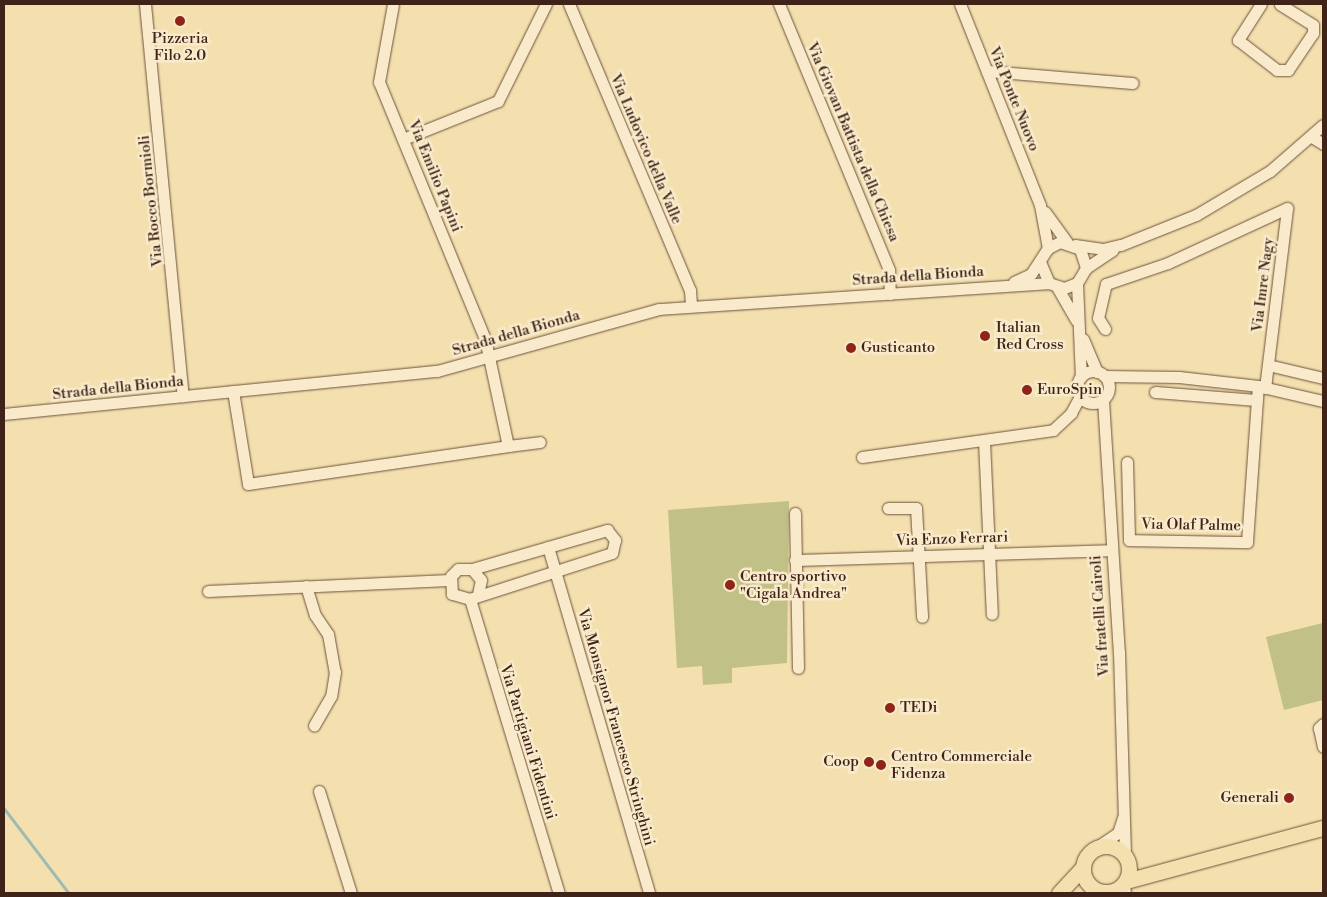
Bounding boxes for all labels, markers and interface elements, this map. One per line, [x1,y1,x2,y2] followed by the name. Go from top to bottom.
[174,15,186,27] marker: Pizzeria Filo 2.0
[152,29,208,64] place label: Pizzeria Filo 2.0
[803,40,903,244] street label: Via Giovan Battista della Chiesa
[985,44,1043,154] street label: Via Ponte Nuovo
[606,71,686,227] street label: Via Ludovico della Valle
[404,117,466,235] street label: Via Emilio Papini
[135,134,167,268] street label: Via Rocco Bormioli
[1248,237,1278,333] street label: Via Imre Nagy
[852,262,984,290] street label: Strada della Bionda
[450,306,582,360] street label: Strada della Bionda
[996,318,1064,353] place label: Italian Red Cross
[978,329,992,343] marker: Italian Red Cross
[861,339,935,357] place label: Gusticanto
[845,342,857,354] marker: Gusticanto
[52,372,184,404] street label: Strada della Bionda
[1037,381,1102,399] place label: EuroSpin
[1021,384,1033,396] marker: EuroSpin
[1141,515,1241,535] street label: Via Olaf Palme
[895,528,1009,550] street label: Via Enzo Ferrari
[1087,555,1113,677] street label: Via fratelli Cairoli
[740,567,847,602] place label: Centro sportivo "Cigala Andrea"
[724,579,736,591] marker: Centro sportivo "Cigala Andrea"
[573,606,659,848] street label: Via Monsignor Francesco Stringhini
[496,662,560,822] street label: Via Partigiani Fidentini
[900,699,938,717] place label: TEDi
[884,702,896,714] marker: TEDi
[891,747,1032,782] place label: Centro Commerciale Fidenza
[823,753,859,771] place label: Coop
[863,756,875,768] marker: Coop
[875,759,887,771] marker: Centro Commerciale Fidenza
[1220,789,1279,807] place label: Generali
[1283,792,1295,804] marker: Generali

